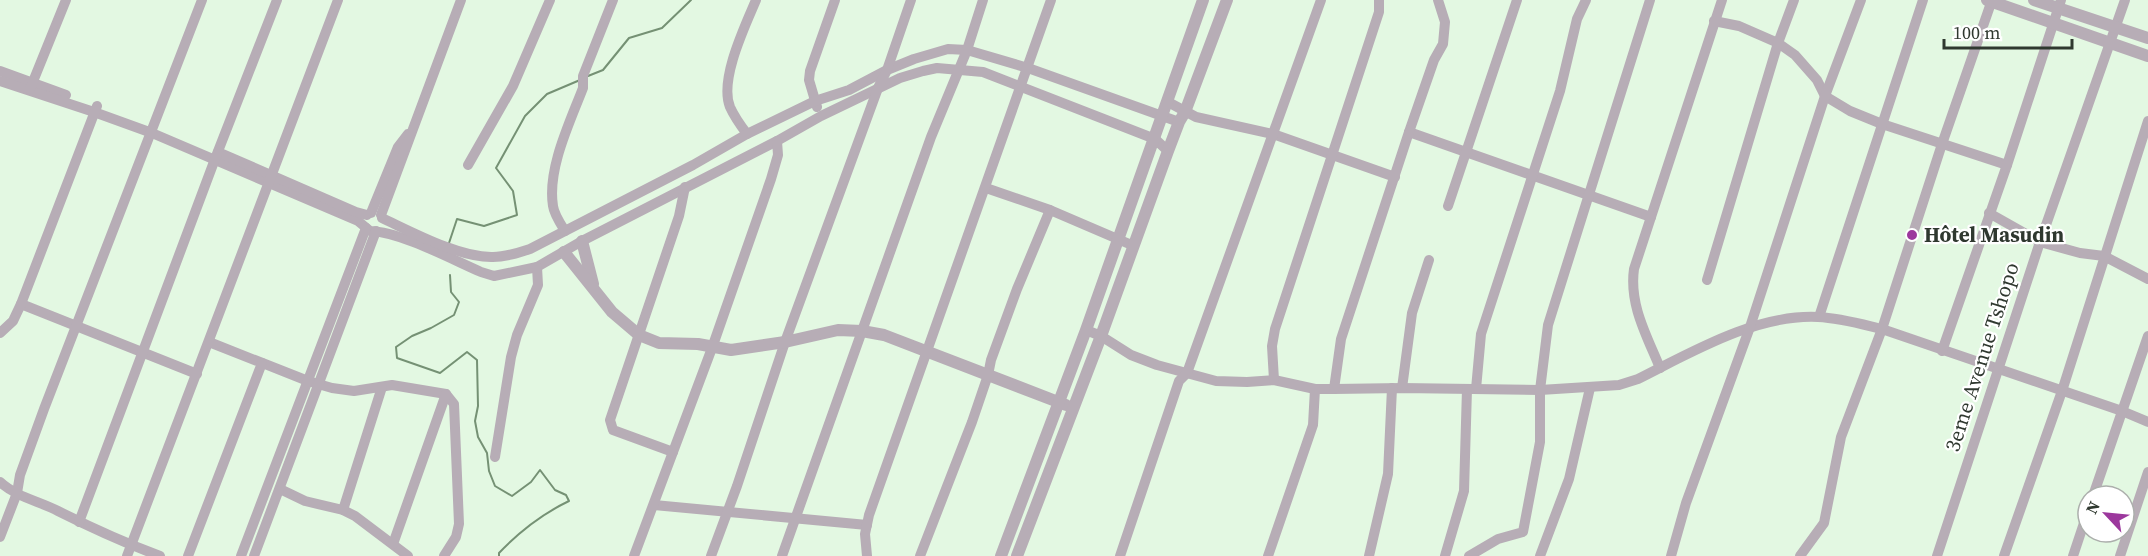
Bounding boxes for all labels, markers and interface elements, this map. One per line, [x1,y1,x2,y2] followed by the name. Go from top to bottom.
[1944,12,2072,50] scale bar
[1953,20,2000,45] text: 100 m
[1924,220,2064,249] place label: Hôtel Masudin
[1905,228,1919,242] marker: Hôtel Masudin
[1937,258,2026,455] street label: 3eme Avenue Tshopo
[2076,484,2136,544] north arrow
[2080,497,2105,517] text: N

